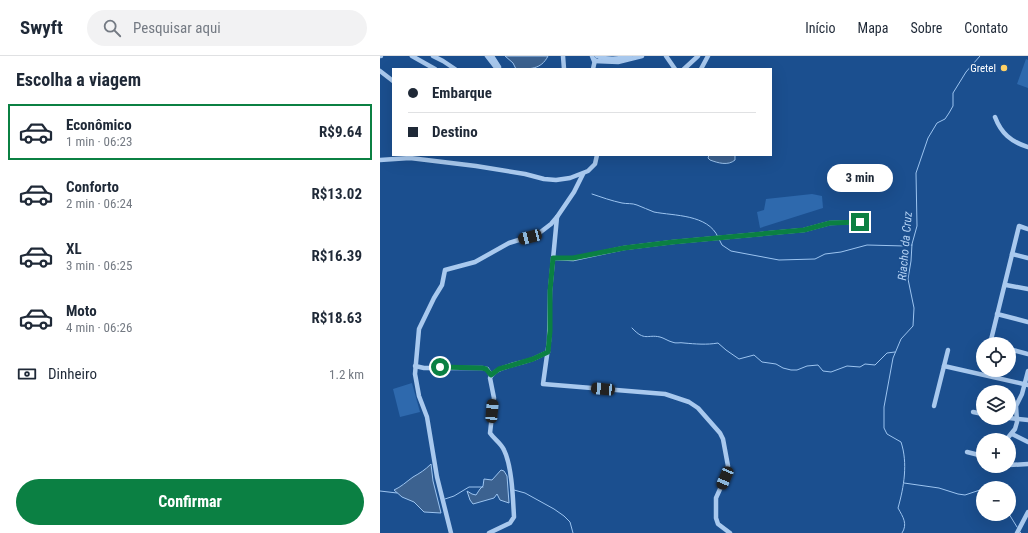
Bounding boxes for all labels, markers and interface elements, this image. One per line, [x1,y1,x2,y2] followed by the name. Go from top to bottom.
[87,10,367,46] search box
[20,16,63,39] text: Swyft
[101,17,123,39] icon: search
[133,19,221,37] text: Pesquisar aqui
[805,20,836,36] text: Início
[858,20,888,36] text: Mapa
[910,20,942,36] text: Sobre
[964,20,1008,36] text: Contato
[970,62,996,75] place label: Gretel
[999,63,1009,73] marker: Gretel
[16,69,141,90] text: Escolha a viagem
[432,84,492,102] text: Embarque
[18,114,54,150] icon: car
[66,116,132,134] text: Econômico
[319,123,362,141] text: R$9.64
[432,123,478,141] text: Destino
[66,134,132,149] text: 1 min · 06:23
[827,164,893,192] callout: 3 min
[846,170,874,185] text: 3 min
[18,176,54,212] icon: car
[66,178,119,196] text: Conforto
[311,185,362,203] text: R$13.02
[66,196,132,211] text: 2 min · 06:24
[895,210,915,281] water label: Riacho da Cruz
[851,213,869,231] route end
[517,228,543,246] car
[18,238,54,274] icon: car
[66,240,82,258] text: XL
[311,247,362,265] text: R$16.39
[66,258,132,273] text: 3 min · 06:25
[18,300,54,336] icon: car
[66,302,97,320] text: Moto
[311,309,362,327] text: R$18.63
[66,320,132,335] text: 4 min · 06:26
[976,337,1016,521] map controls
[976,337,1016,377] button: locate
[431,358,449,376] route start
[16,363,38,385] icon: cash
[48,365,97,383] text: Dinheiro
[329,367,364,382] text: 1.2 km
[591,382,615,396] car
[976,385,1016,425] button: layers
[485,399,499,423] car
[976,433,1016,473] button: +
[715,465,735,491] car
[16,479,364,525] button: Confirmar
[976,481,1016,521] button: −

